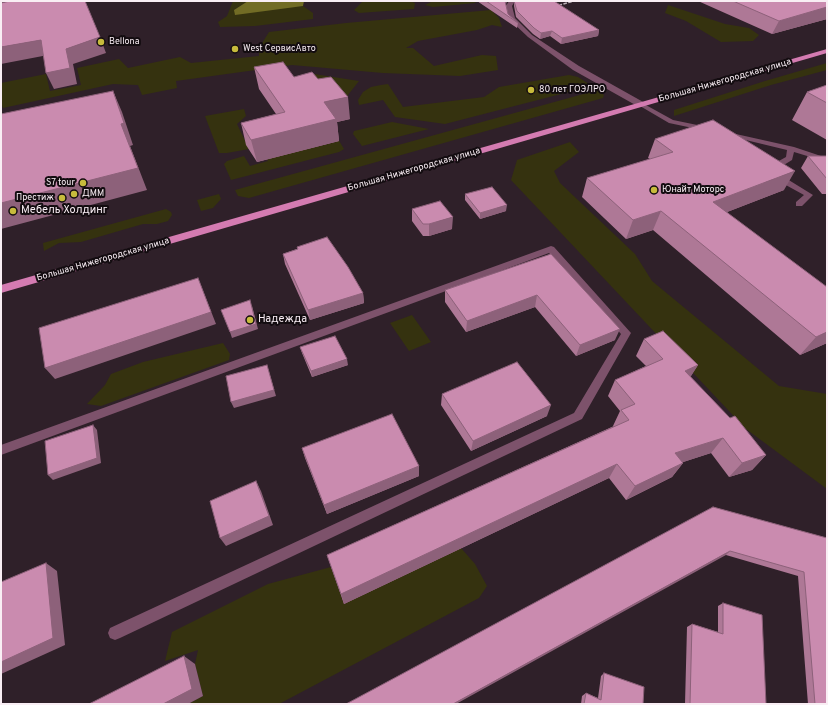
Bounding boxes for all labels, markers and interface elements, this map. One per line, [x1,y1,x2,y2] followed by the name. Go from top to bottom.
[96,37,106,47] marker: Bellona
[109,37,139,47] place label: Bellona
[230,44,240,54] marker: West СервисАвто
[243,44,316,54] place label: West СервисАвто
[658,57,792,105] street label: Большая Нижегородская улица
[526,85,536,95] marker: 80 лет ГОЭЛРО
[539,85,605,95] place label: 80 лет ГОЭЛРО
[347,146,481,194] street label: Большая Нижегородская улица
[46,178,75,188] place label: S7 tour
[78,178,88,188] marker: S7 tour
[649,185,659,195] marker: Юнайт Моторс
[662,185,724,195] place label: Юнайт Моторс
[69,189,79,199] marker: ДММ
[82,189,104,199] place label: ДММ
[16,193,54,203] place label: Престиж
[57,193,67,203] marker: Престиж
[21,204,107,218] place label: Мебель Холдинг
[8,206,18,216] marker: Мебель Холдинг
[36,236,170,284] street label: Большая Нижегородская улица
[258,313,307,327] place label: Надежда
[245,315,255,325] marker: Надежда

